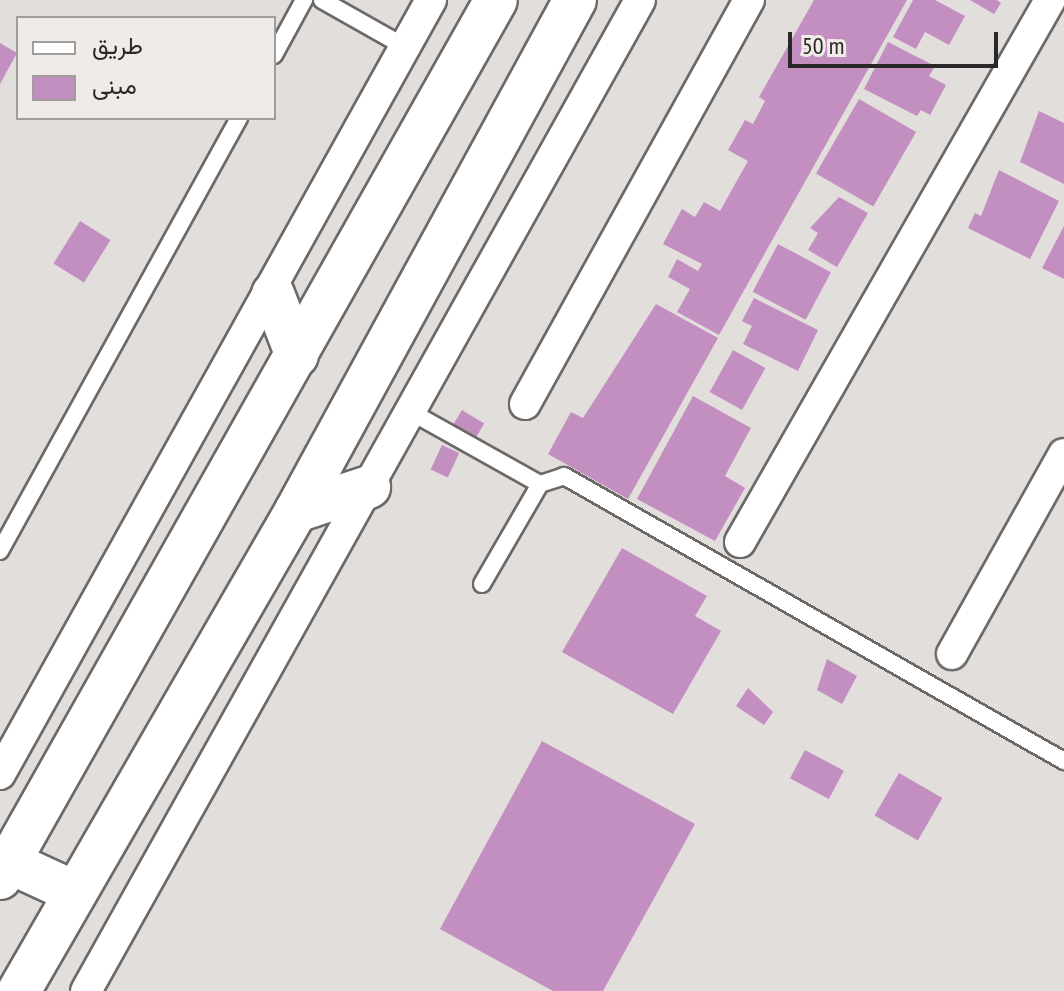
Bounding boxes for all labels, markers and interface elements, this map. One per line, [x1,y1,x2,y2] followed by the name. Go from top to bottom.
[16,16,276,120] legend
[792,16,1002,66] scale bar
[92,30,143,61] text: طريق
[802,30,844,61] text: 50 m
[92,70,137,101] text: مبنى

